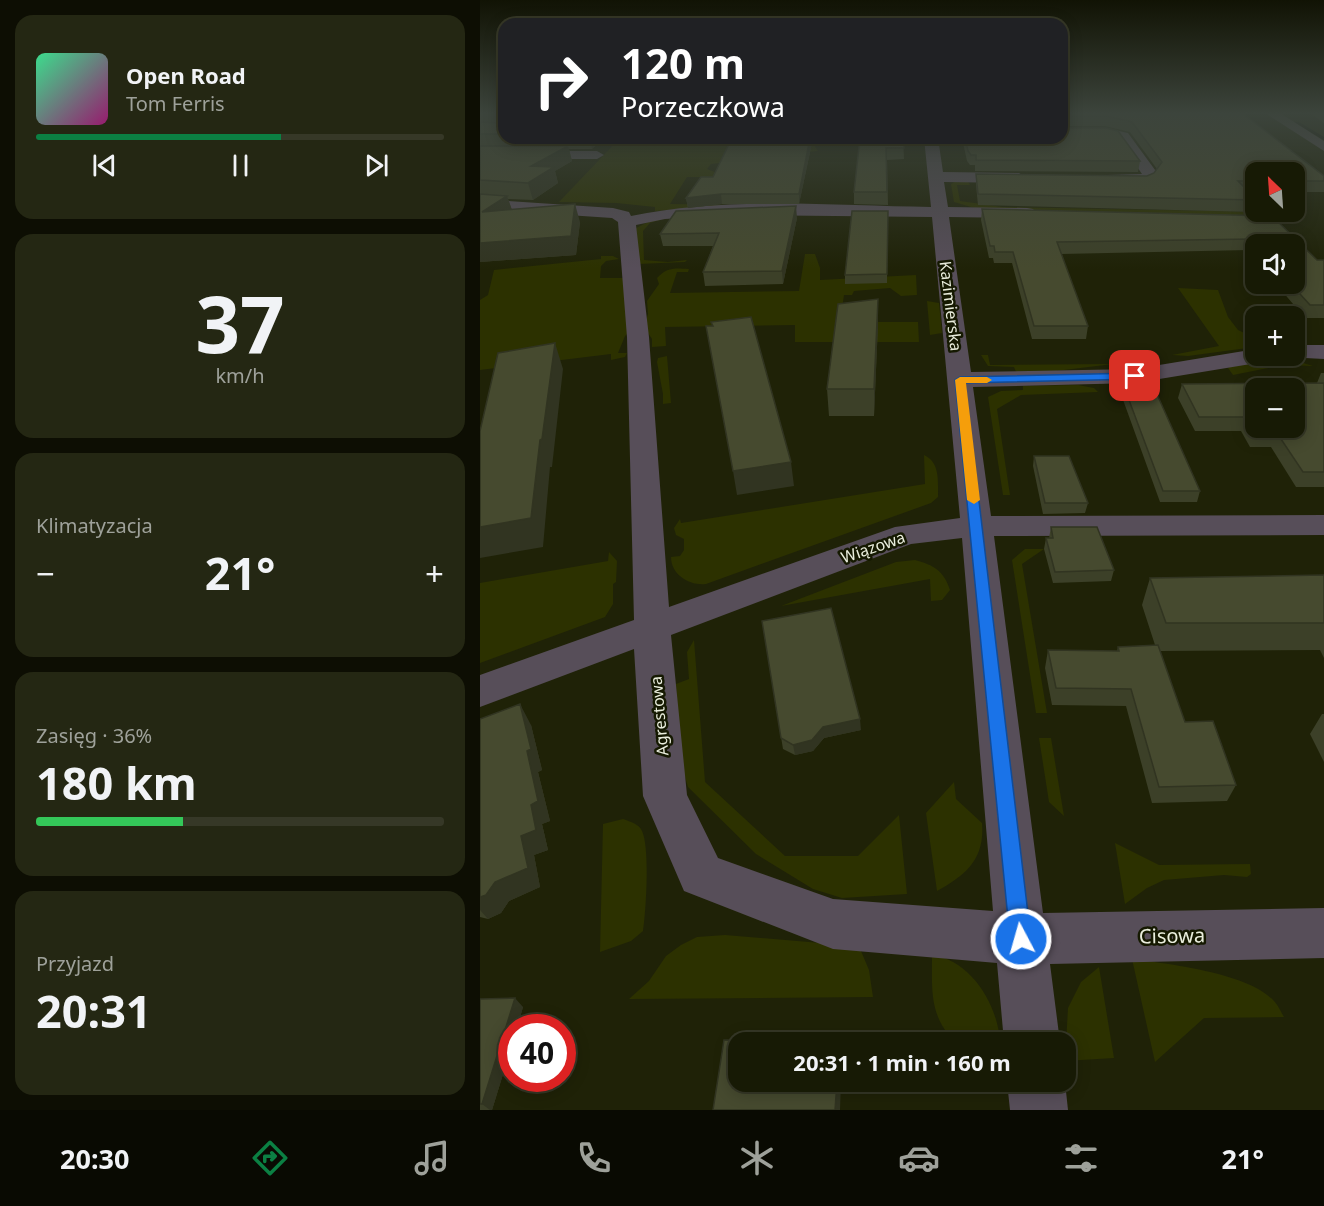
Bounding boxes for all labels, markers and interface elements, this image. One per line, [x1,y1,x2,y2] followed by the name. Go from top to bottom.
[621,34,745,91] text: 120 m
[522,42,600,120] icon: right
[126,60,246,90] text: Open Road
[621,88,785,125] text: Porzeczkowa
[126,90,225,117] text: Tom Ferris
[88,149,121,182] icon: previous
[224,149,257,182] icon: pause
[360,149,393,182] icon: next
[1245,162,1305,222] north arrow
[1245,162,1305,438] map controls
[1245,234,1305,294] button: sound
[935,260,967,352] street label: Kazimierska
[195,270,285,376] text: 37
[1245,306,1305,366] button: +
[1109,350,1160,401] pin
[1118,359,1151,392] icon: arrive
[215,362,265,389] text: km/h
[1245,378,1305,438] button: −
[36,512,153,539] text: Klimatyzacja
[838,526,908,568] street label: Wiązowa
[205,542,275,603] text: 21°
[36,551,55,596] text: −
[425,551,444,596] text: +
[645,675,673,757] street label: Agrestowa
[36,722,152,749] text: Zasięg · 36%
[36,752,197,813] text: 180 km
[989,907,1053,971] position arrow
[1139,921,1205,950] street label: Cisowa
[36,950,114,977] text: Przyjazd
[36,980,152,1041] text: 20:31
[498,1014,576,1092] speed limit sign: 40
[793,1047,1011,1077] text: 20:31 · 1 min · 160 m
[249,1137,291,1179] icon: directions
[411,1137,453,1179] icon: music
[573,1137,615,1179] icon: phone
[736,1137,778,1179] icon: climate
[898,1137,940,1179] icon: car
[1060,1137,1102,1179] icon: filters
[60,1140,129,1177] text: 20:30
[1222,1140,1264,1177] text: 21°

